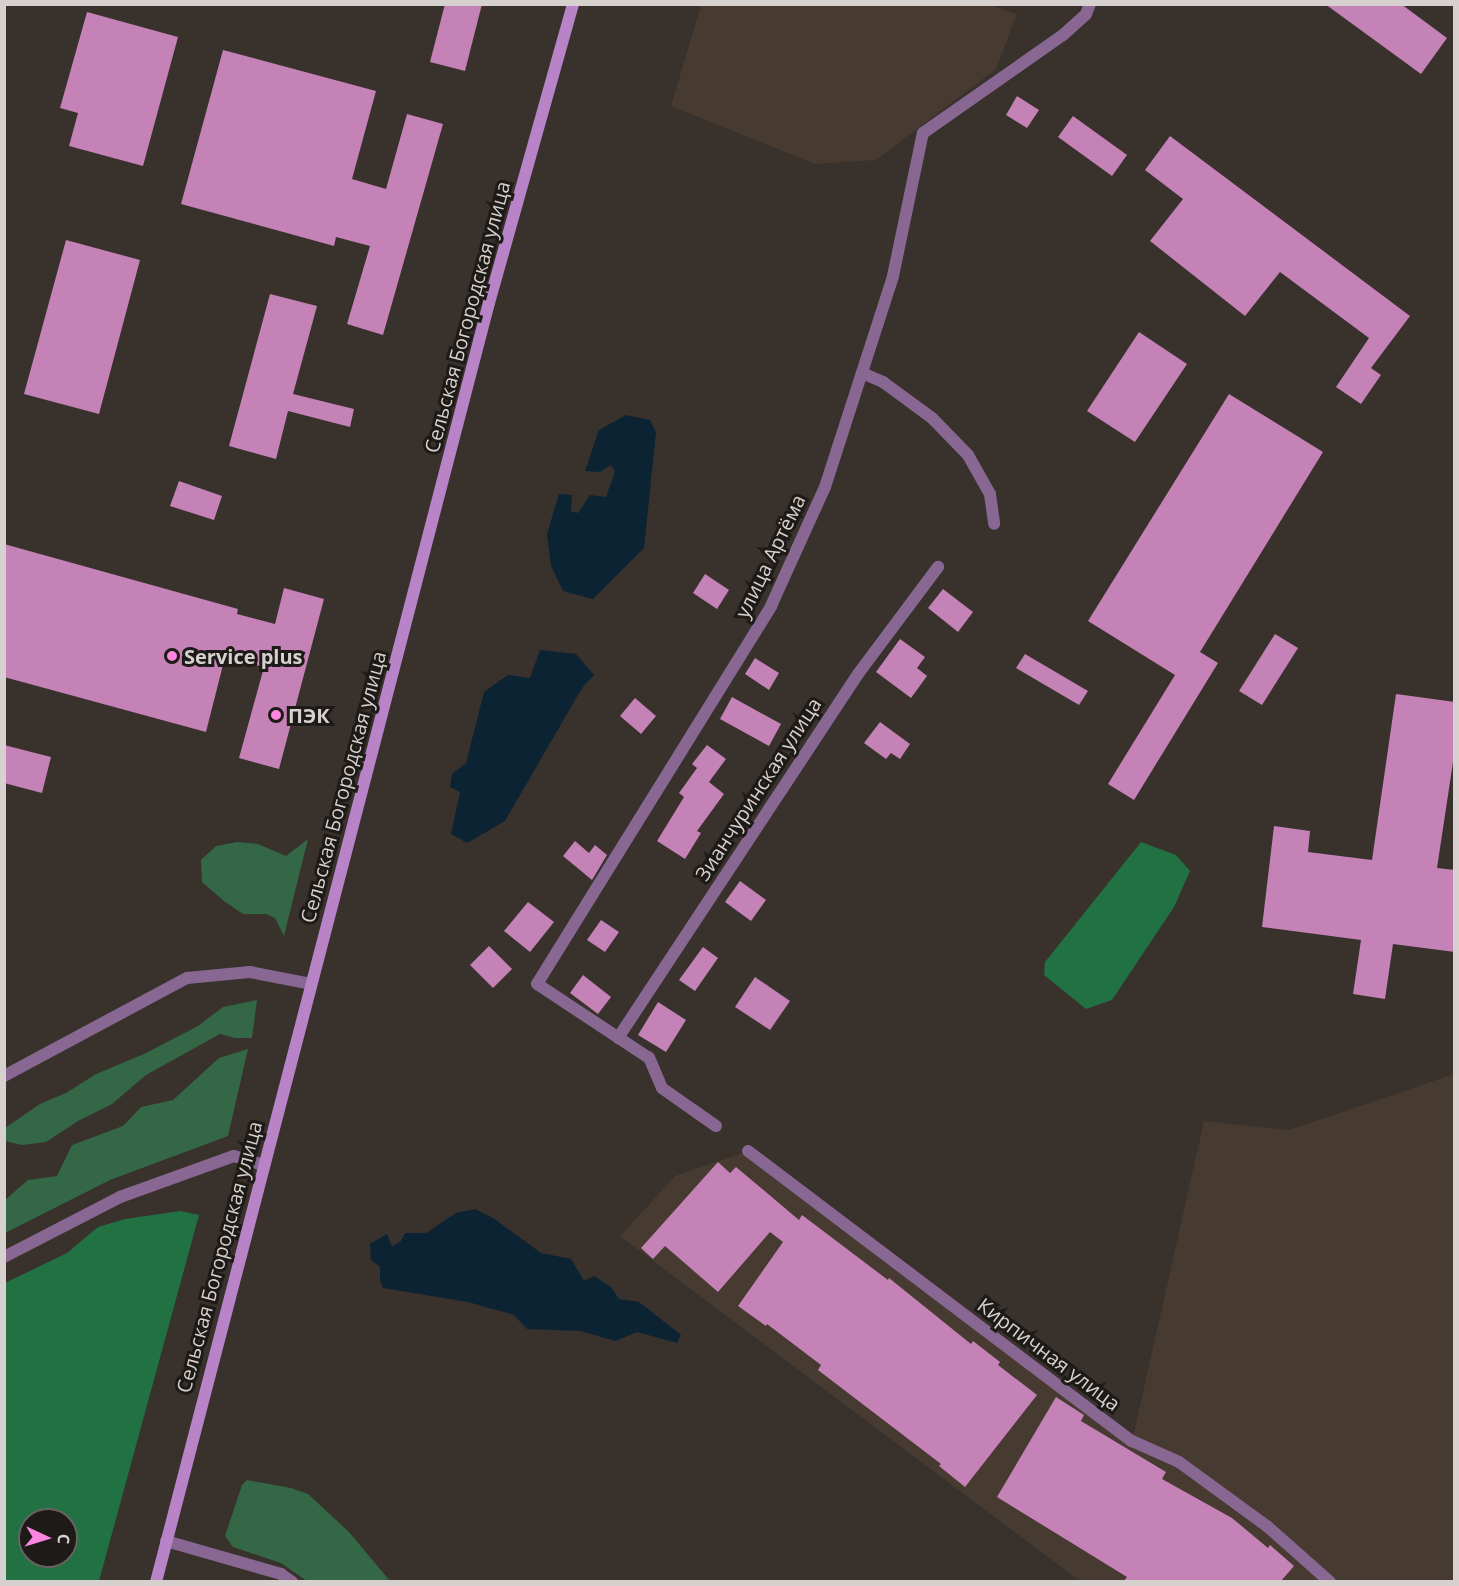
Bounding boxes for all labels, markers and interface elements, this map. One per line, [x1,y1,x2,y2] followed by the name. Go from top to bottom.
[419,179,515,455] street label: Сельская Богородская улица
[730,490,810,622] street label: улица Артёма
[184,644,303,668] place label: Service plus
[165,649,179,663] marker: Service plus
[295,649,391,925] street label: Сельская Богородская улица
[690,693,826,885] street label: Зианчуринская улица
[288,703,330,727] place label: ПЭК
[269,708,283,722] marker: ПЭК
[171,1119,267,1395] street label: Сельская Богородская улица
[973,1293,1125,1415] street label: Кирпичная улица
[18,1508,78,1568] north arrow
[53,1533,75,1545] text: С

